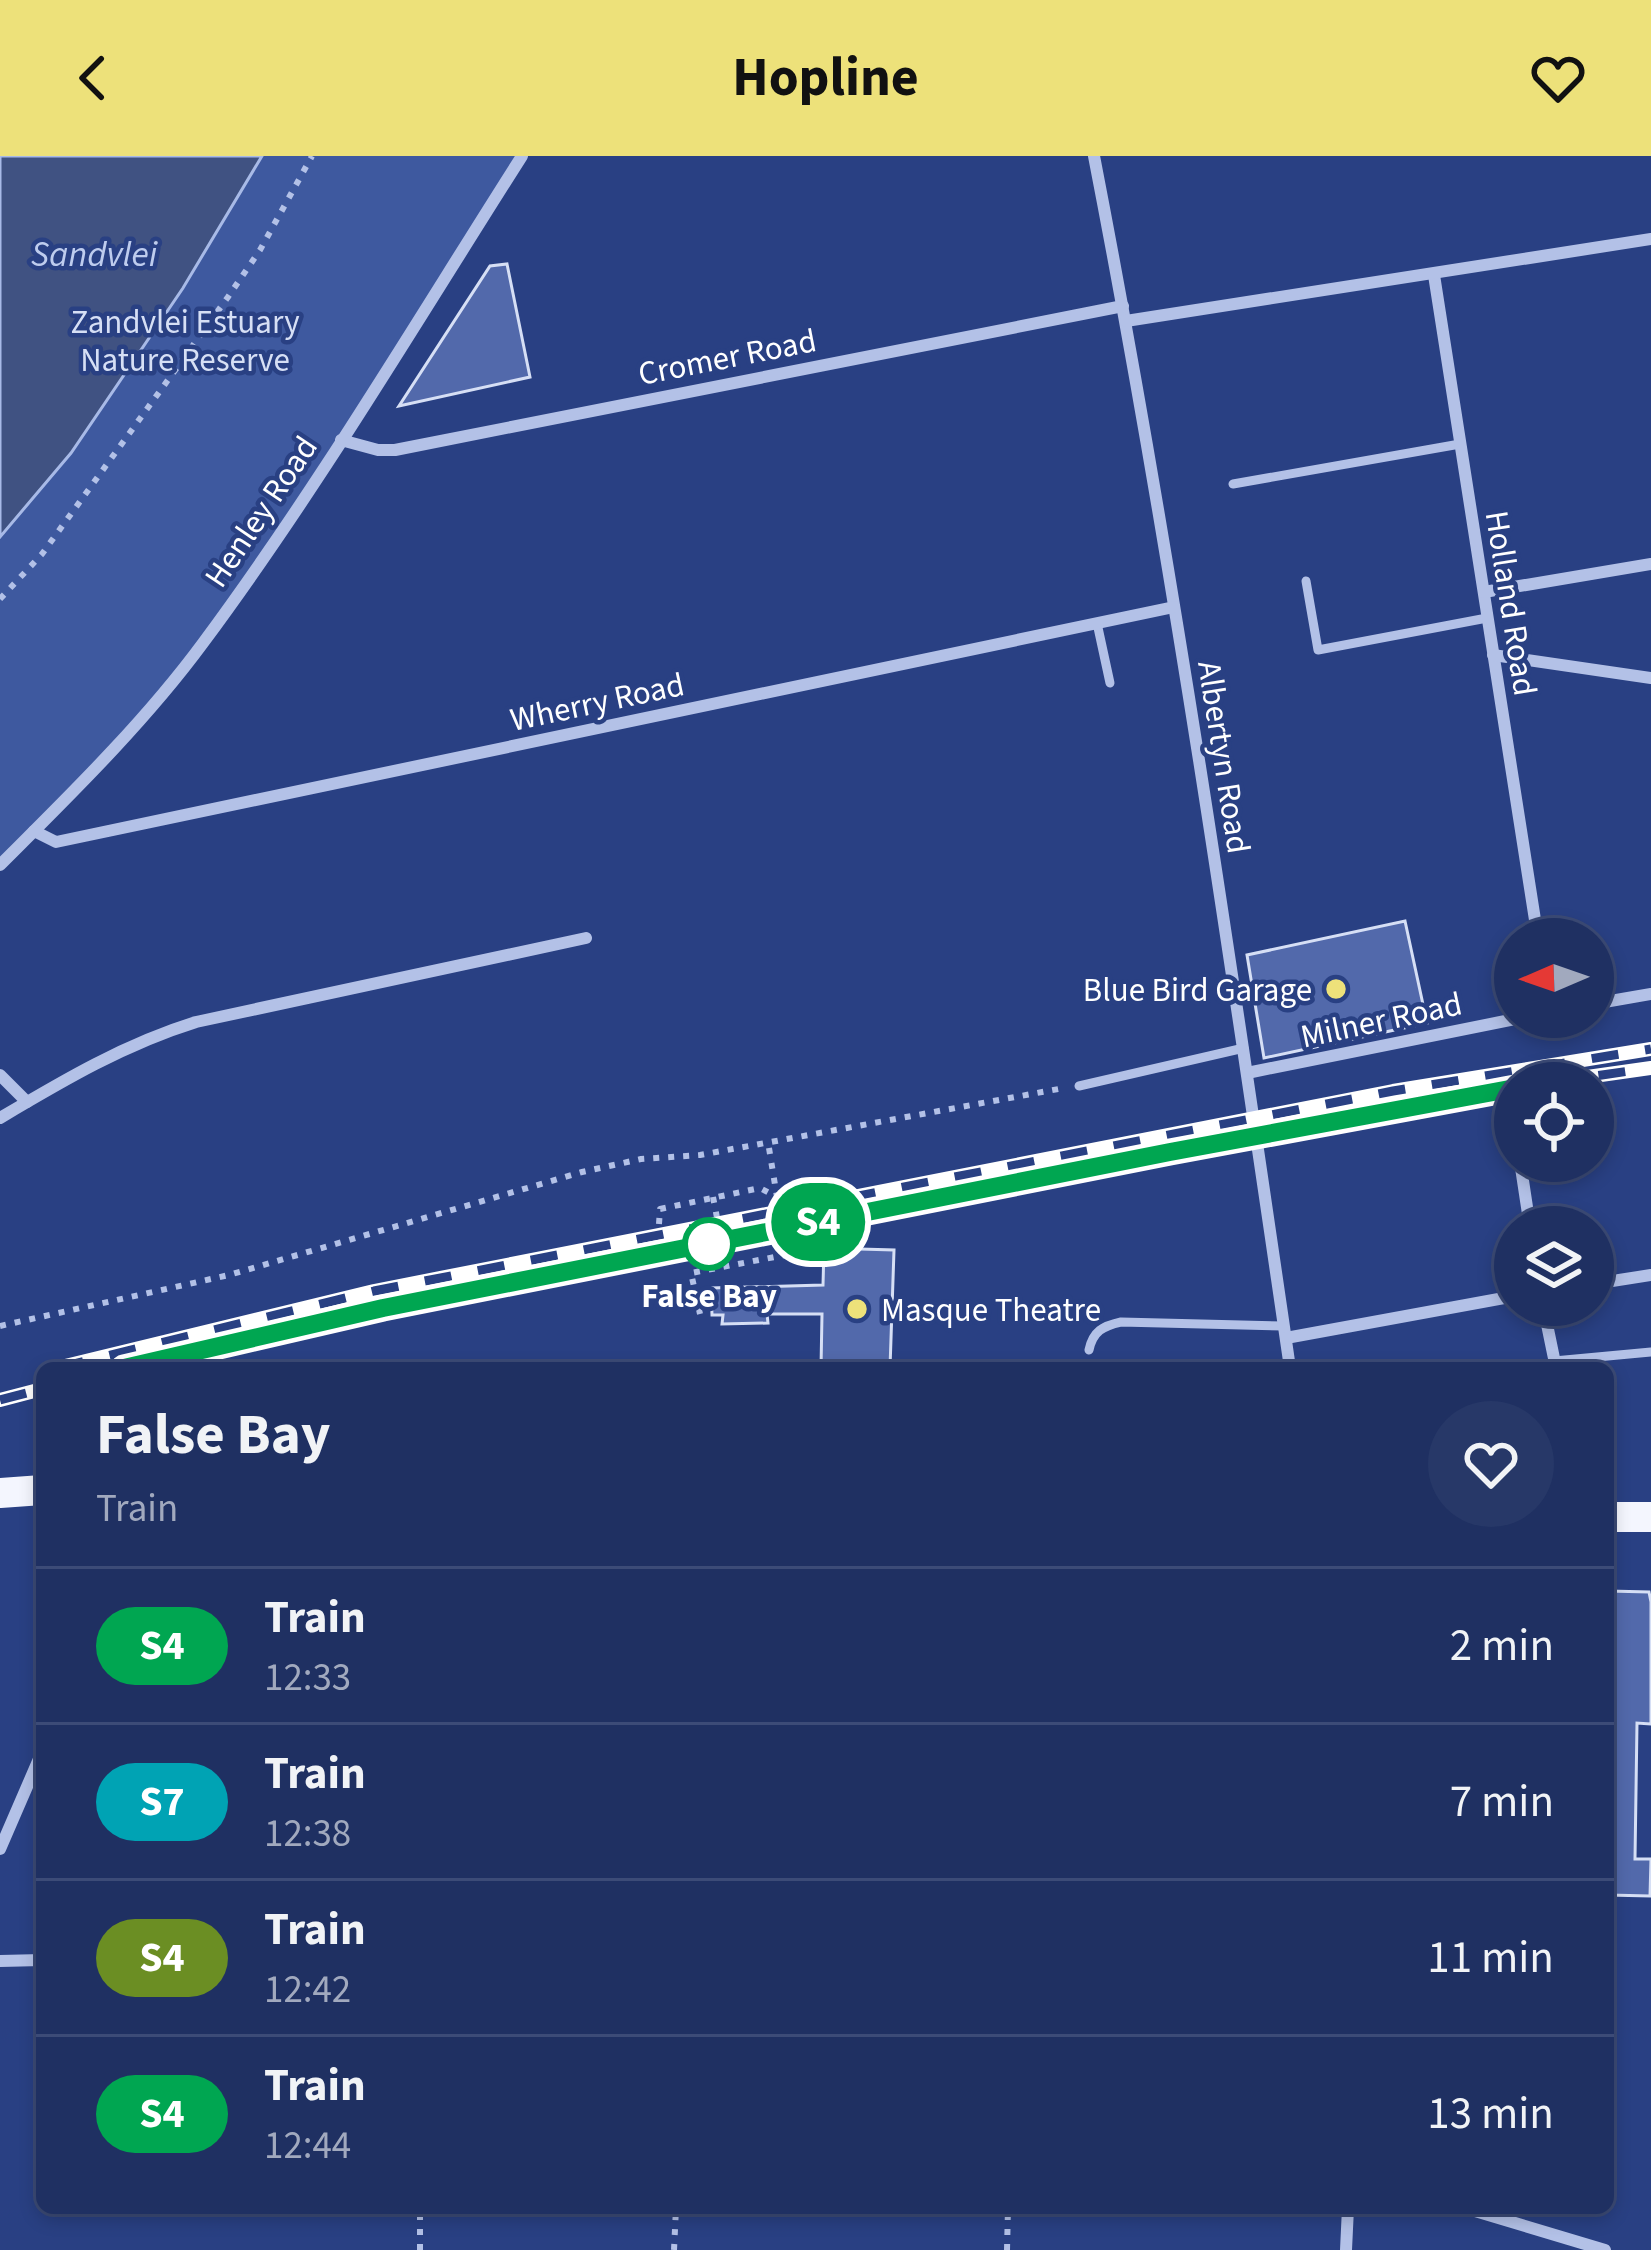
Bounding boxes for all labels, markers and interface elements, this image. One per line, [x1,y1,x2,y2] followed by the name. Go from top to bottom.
[732,40,919,117] text: Hopline
[60,45,126,111] icon: back
[1525,45,1591,111] icon: heart
[31,229,158,280] water label: Sandvlei
[70,299,300,384] park label: Zandvlei Estuary Nature Reserve
[634,317,820,398] street label: Cromer Road
[193,427,329,597] street label: Henley Road
[1473,507,1548,699] street label: Holland Road
[1185,658,1262,857] street label: Albertyn Road
[506,661,689,744] street label: Wherry Road
[1494,918,1614,1038] north arrow
[1494,918,1614,1326] map controls
[1083,967,1312,1014] place label: Blue Bird Garage
[1323,976,1349,1002] marker: Blue Bird Garage
[1296,980,1466,1060] street label: Milner Road
[1494,1062,1614,1182] button: locate
[764,1183,872,1261] line badge: S4
[795,1192,841,1252] text: S4
[1494,1206,1614,1326] button: layers
[684,1219,734,1269] marker: False Bay
[641,1273,777,1320] place label: False Bay
[881,1287,1101,1334] place label: Masque Theatre
[844,1296,870,1322] marker: Masque Theatre
[96,1395,330,1476] text: False Bay
[1428,1401,1554,1527] button: heart
[96,1481,178,1537] text: Train
[264,1586,366,1650] text: Train
[1450,1614,1554,1678] text: 2 min
[139,1616,185,1676] text: S4
[264,1650,351,1706] text: 12:33
[264,1742,366,1806] text: Train
[1450,1770,1554,1834] text: 7 min
[139,1772,185,1832] text: S7
[264,1806,351,1862] text: 12:38
[264,1898,366,1962] text: Train
[1427,1926,1554,1990] text: 11 min
[139,1928,185,1988] text: S4
[264,1962,351,2018] text: 12:42
[264,2054,366,2118] text: Train
[1427,2082,1554,2146] text: 13 min
[139,2084,185,2144] text: S4
[264,2118,351,2174] text: 12:44

